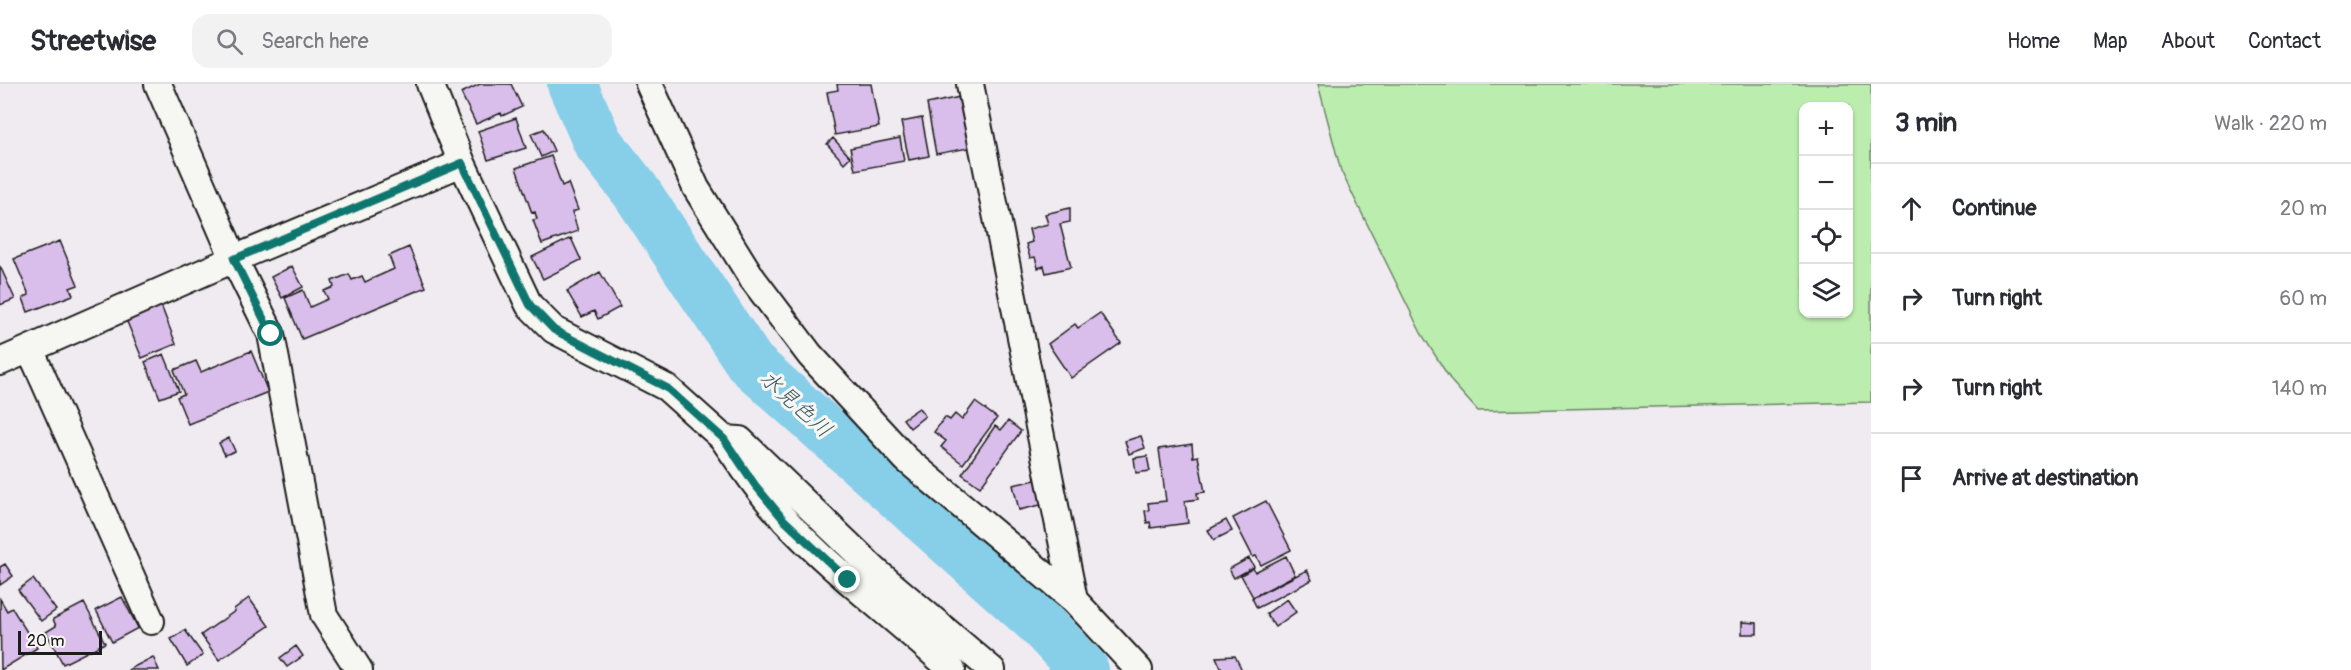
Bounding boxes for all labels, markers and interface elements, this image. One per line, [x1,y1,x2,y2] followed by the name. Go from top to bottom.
[192,14,612,68] search box
[30,24,156,59] text: Streetwise
[213,25,246,58] icon: search
[261,27,369,55] text: Search here
[2007,28,2060,55] text: Home
[2093,28,2128,55] text: Map
[2161,28,2215,55] text: About
[2248,28,2321,55] text: Contact
[1799,102,1853,318] map controls
[1799,102,1853,156] button: +
[1895,107,1957,139] text: 3 min
[2214,111,2327,136] text: Walk · 220 m
[1799,156,1853,210] button: −
[1895,192,1928,225] icon: ahead
[1952,194,2036,222] text: Continue
[2280,196,2327,221] text: 20 m
[1799,210,1853,264] button: locate
[1799,264,1853,318] button: layers
[1895,282,1928,315] icon: right
[1952,284,2042,312] text: Turn right
[2280,286,2327,311] text: 60 m
[257,320,283,346] route start
[754,364,838,444] water label: 水見色川
[1895,372,1928,405] icon: right
[1952,374,2042,402] text: Turn right
[2272,376,2327,401] text: 140 m
[1895,462,1928,495] icon: arrive
[1952,464,2138,492] text: Arrive at destination
[834,566,860,592] route end
[18,628,102,656] scale bar
[27,631,65,651] text: 20 m

